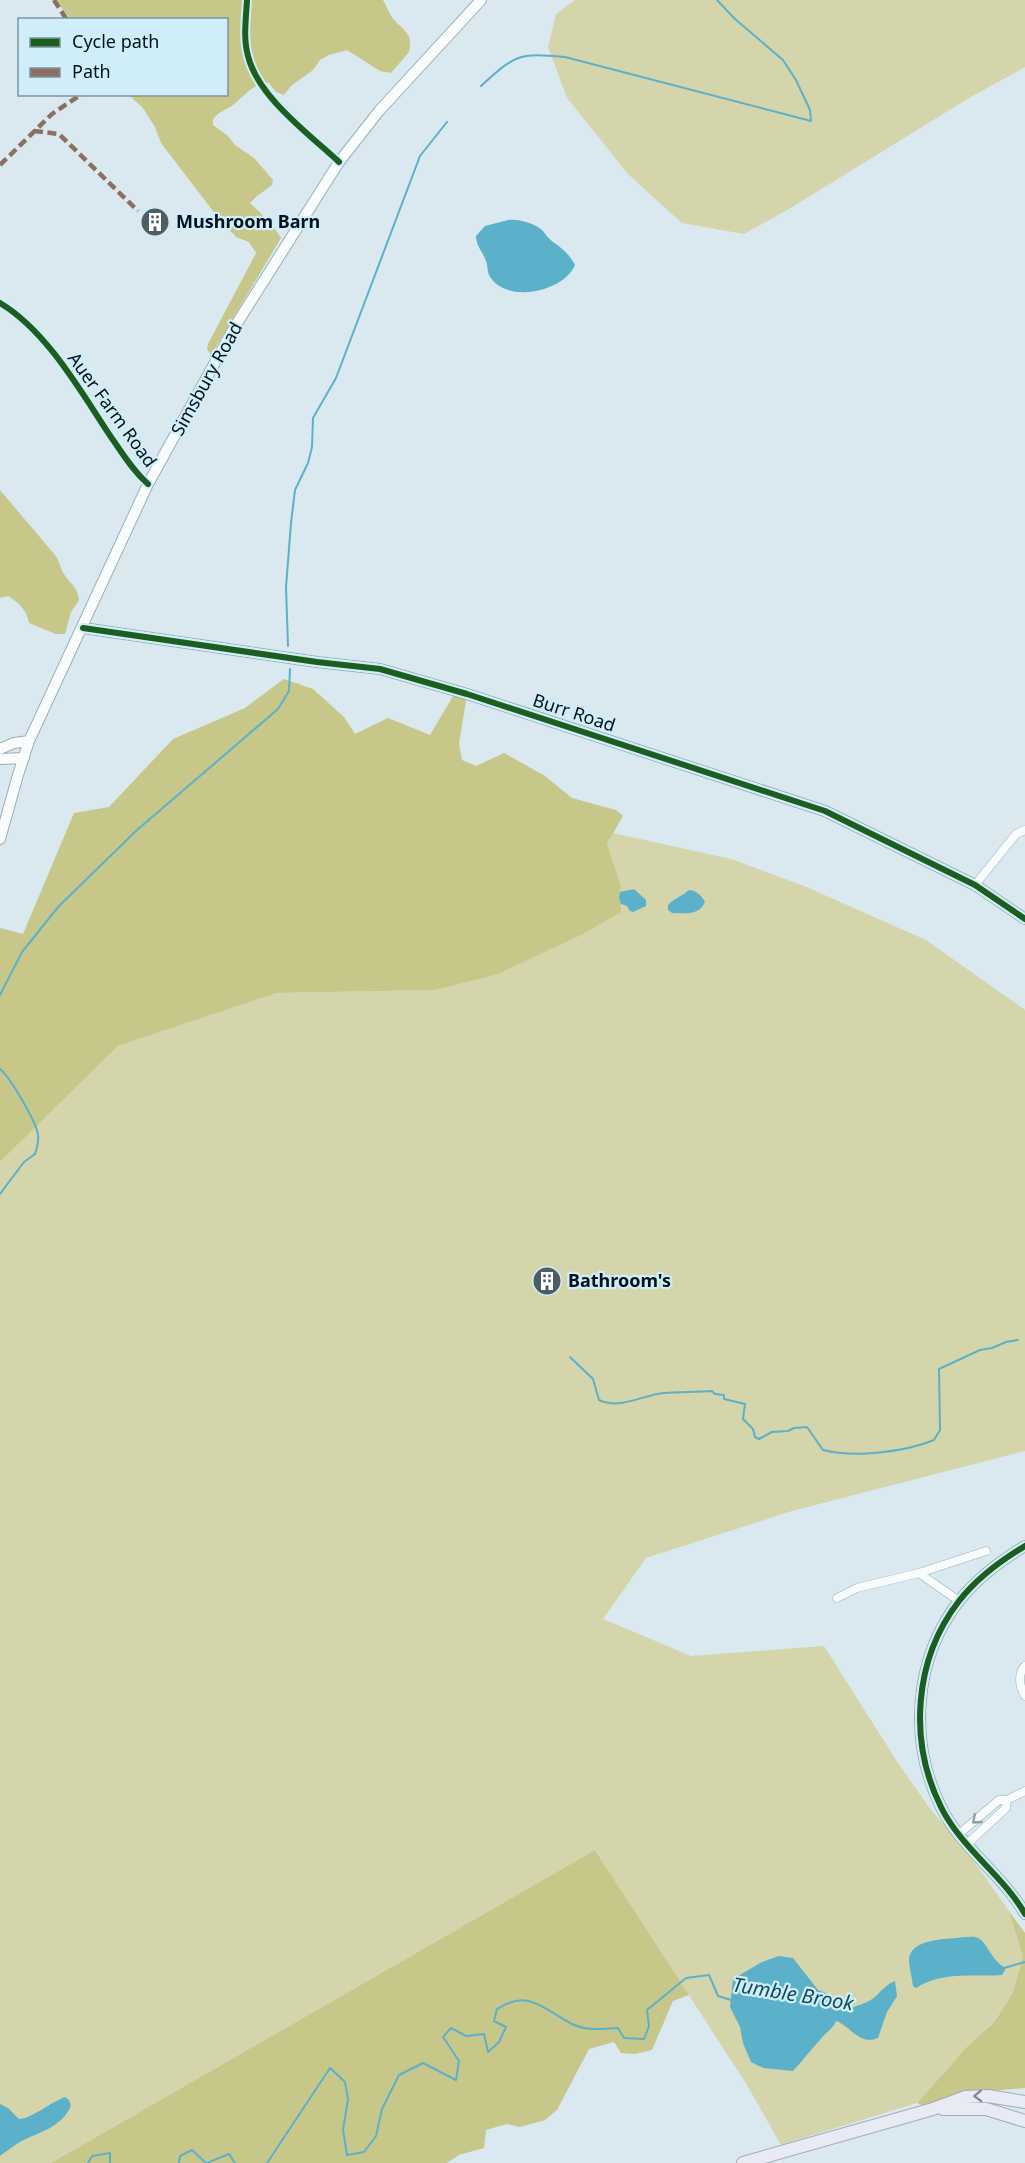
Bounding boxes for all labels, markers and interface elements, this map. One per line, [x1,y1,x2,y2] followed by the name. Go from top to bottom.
[18,18,228,96] legend
[72,29,159,53] text: Cycle path
[72,59,111,83] text: Path
[139,206,171,238] building icon: Mushroom Barn
[176,209,320,233] place label: Mushroom Barn
[165,317,247,440] street label: Simsbury Road
[63,347,163,472] street label: Auer Farm Road
[530,687,619,737] street label: Burr Road
[531,1265,563,1297] building icon: Bathroom's
[568,1268,671,1292] place label: Bathroom's
[971,1812,982,1823] one-way arrow
[731,1971,857,2017] water label: Tumble Brook
[974,2090,983,2103] one-way arrow

